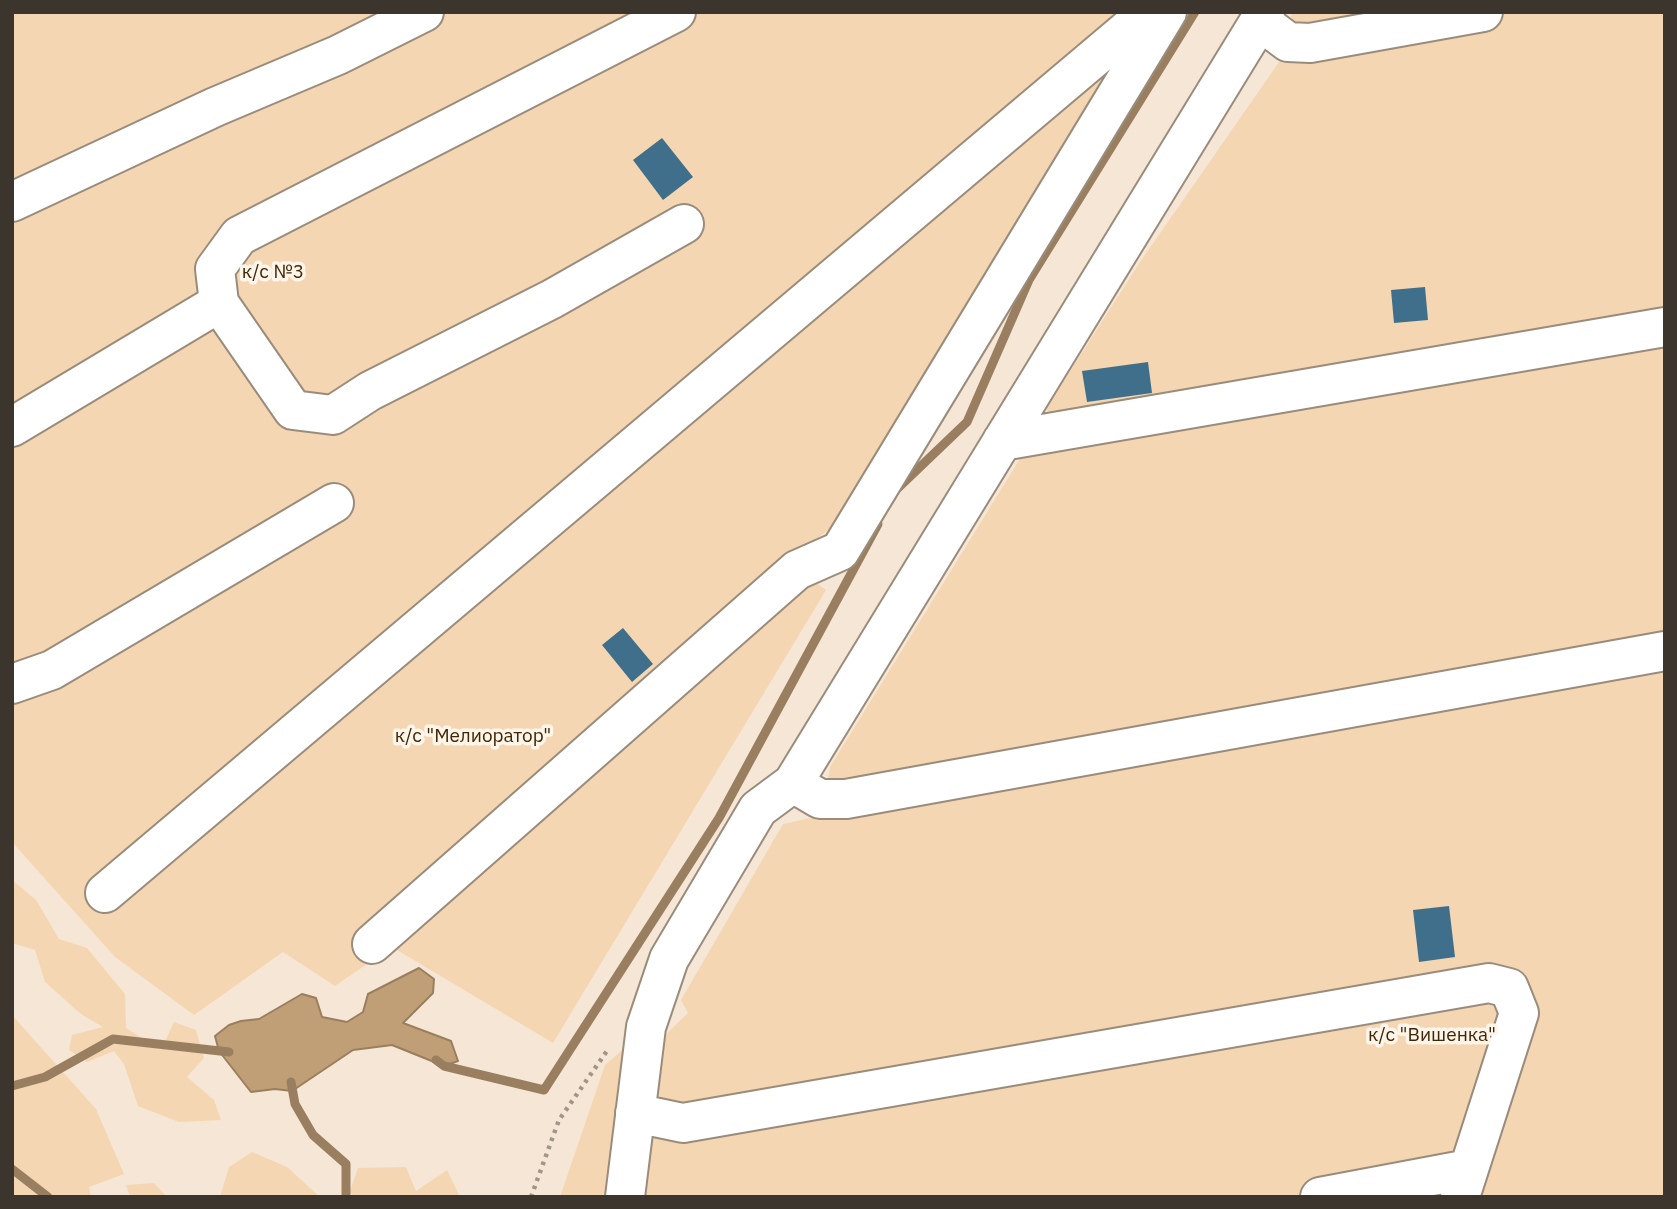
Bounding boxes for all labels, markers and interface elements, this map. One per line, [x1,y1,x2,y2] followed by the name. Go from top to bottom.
[242,262,304,284] park label: к/с №3
[395,726,551,748] park label: к/с "Мелиоратор"
[1368,1025,1496,1047] park label: к/с "Вишенка"

